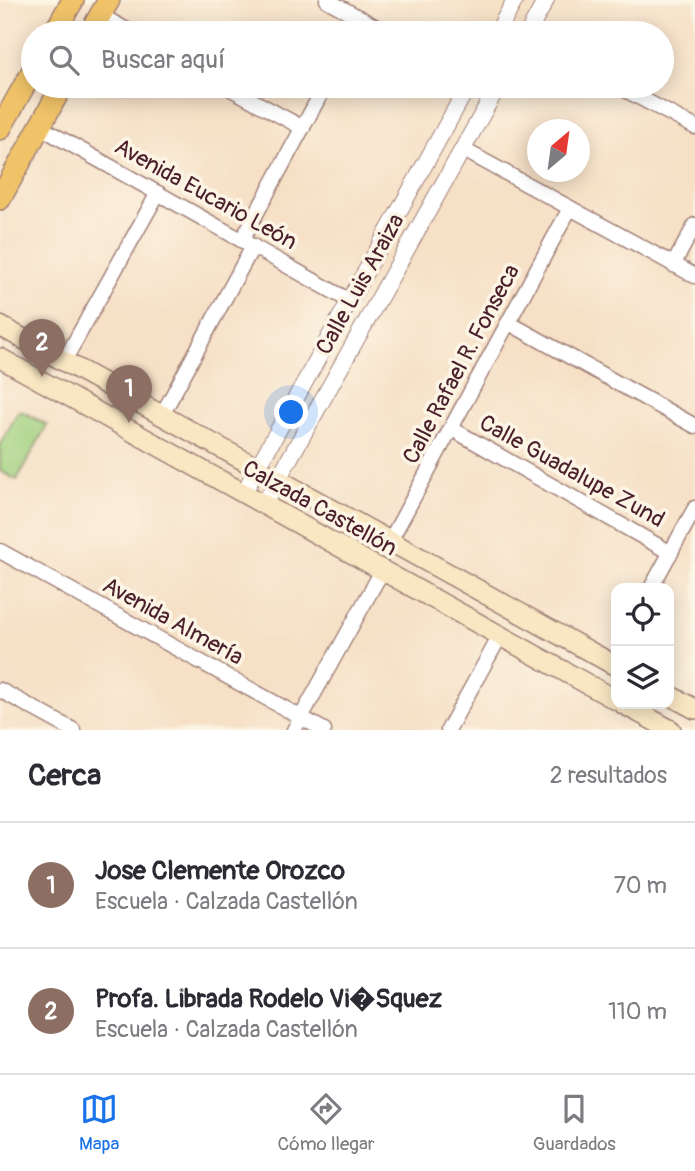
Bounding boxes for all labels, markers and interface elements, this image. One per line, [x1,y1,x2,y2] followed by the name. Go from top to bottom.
[21,21,674,98] search box
[45,41,83,79] icon: search
[101,44,225,76] text: Buscar aquí
[527,119,590,182] north arrow
[110,132,302,256] street label: Avenida Eucario León
[309,208,411,360] street label: Calle Luis Araiza
[396,259,526,469] street label: Calle Rafael R. Fonseca
[19,319,65,377] pin: 2
[106,365,152,423] pin: 1
[274,395,308,429] your location
[474,408,670,534] street label: Calle Guadalupe Zund
[238,454,402,562] street label: Calzada Castellón
[98,570,248,672] street label: Avenida Almería
[611,583,674,709] map controls
[611,583,674,646] button: locate
[611,646,674,709] button: layers
[28,757,101,794] text: Cerca
[550,761,667,790] text: 2 resultados
[95,855,345,887] text: Jose Clemente Orozco
[47,871,56,900] text: 1
[614,871,667,900] text: 70 m
[95,887,358,916] text: Escuela · Calzada Castellón
[95,983,442,1015] text: Profa. Librada Rodelo Vi�Squez
[45,997,57,1026] text: 2
[608,997,667,1026] text: 110 m
[95,1015,358,1044] text: Escuela · Calzada Castellón
[79,1090,119,1156] tab: Mapa
[278,1090,375,1156] tab: Cómo llegar
[533,1090,616,1156] tab: Guardados

